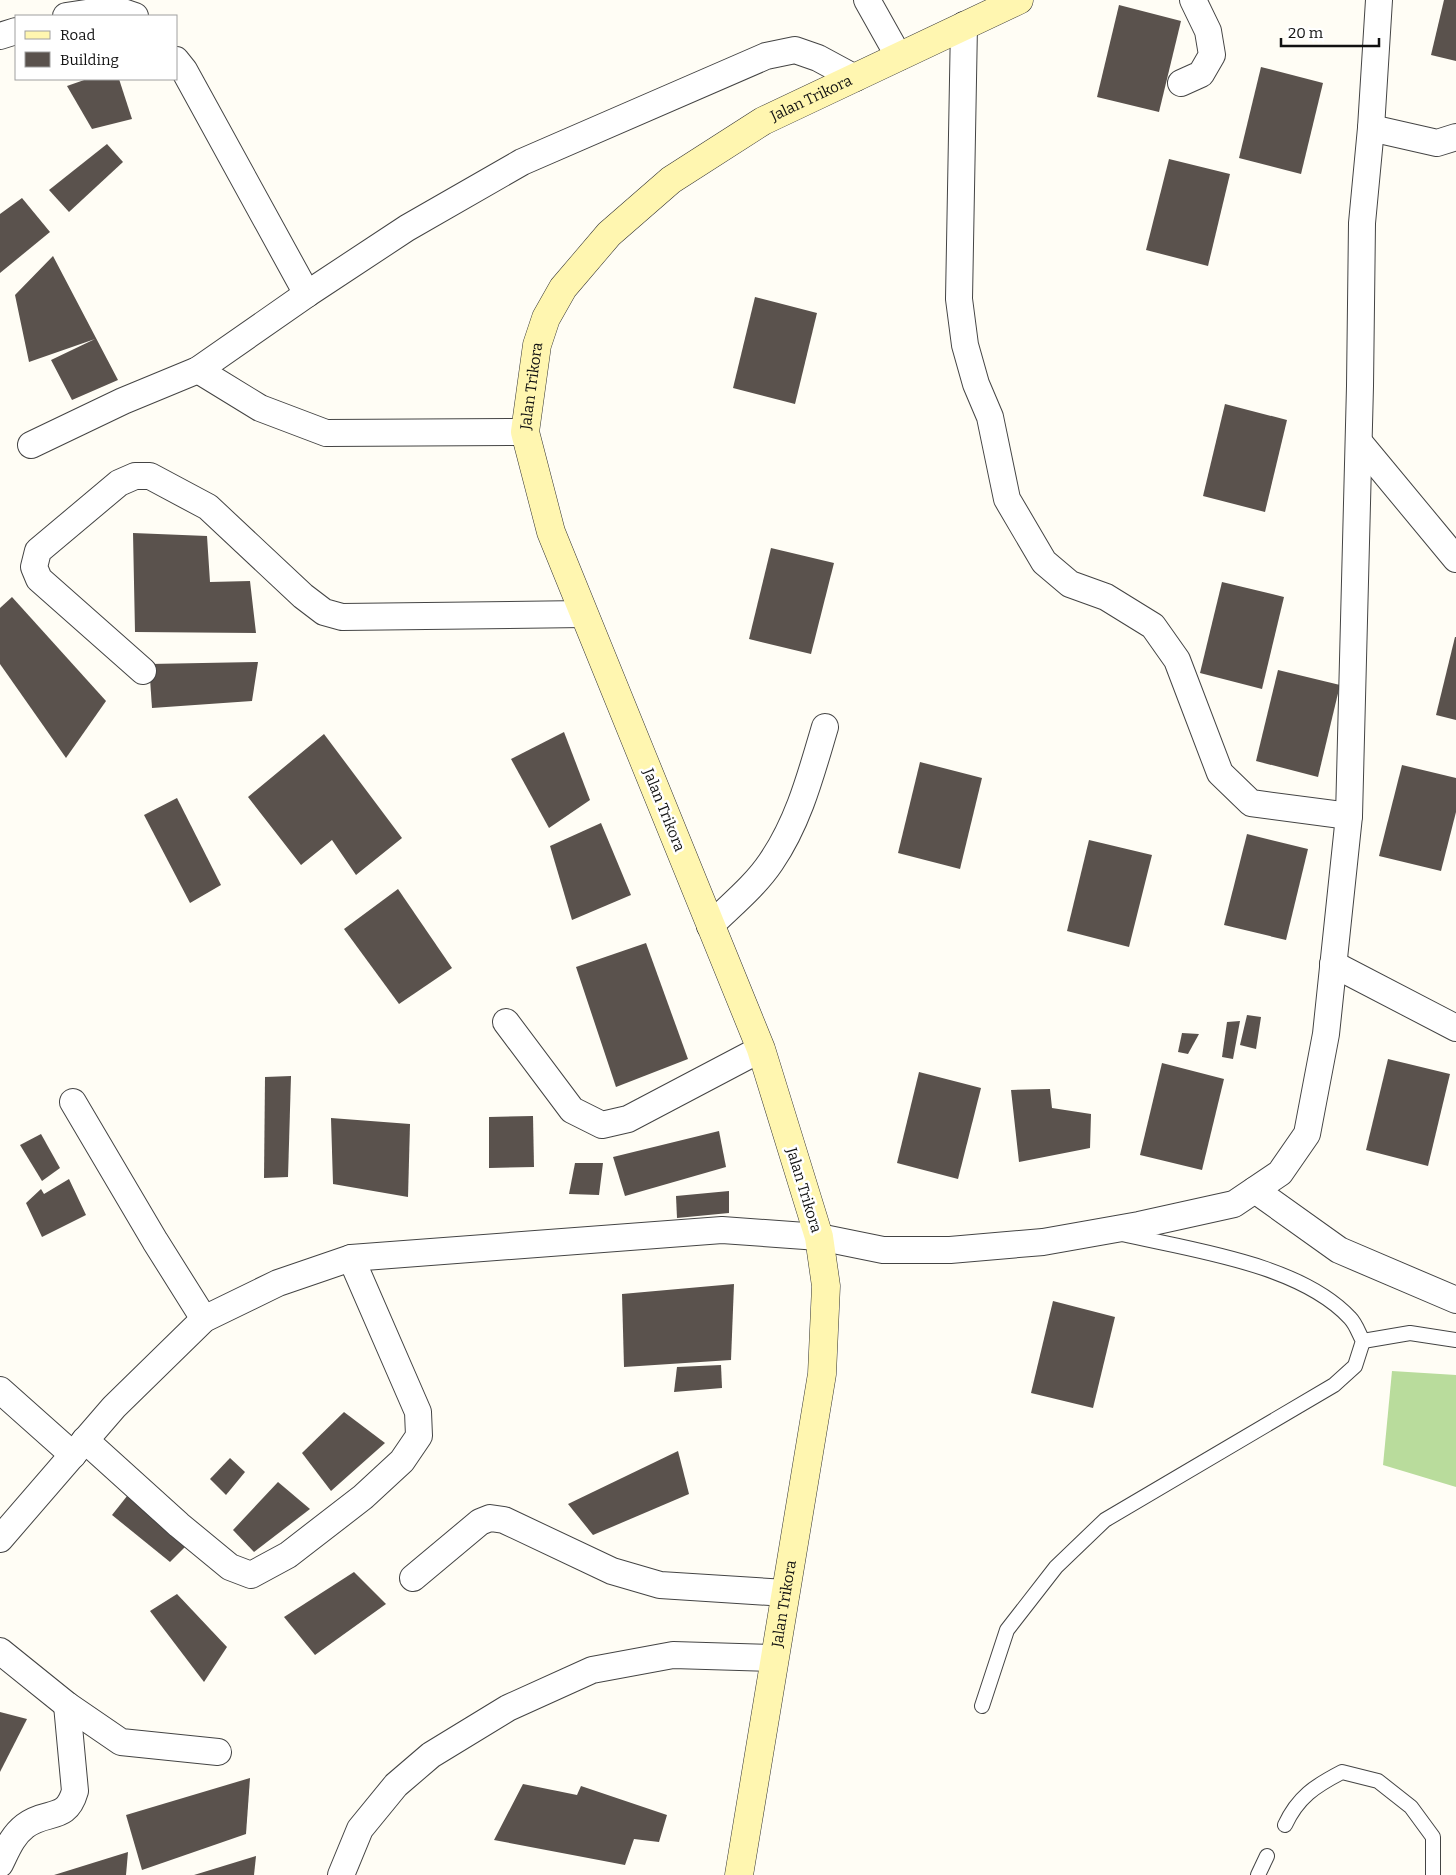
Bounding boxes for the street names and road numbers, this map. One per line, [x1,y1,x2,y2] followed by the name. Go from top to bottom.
[767,71,855,126] street label: Jalan Trikora
[516,341,546,432] street label: Jalan Trikora
[639,765,689,854] street label: Jalan Trikora
[782,1144,825,1235] street label: Jalan Trikora
[768,1559,800,1650] street label: Jalan Trikora

